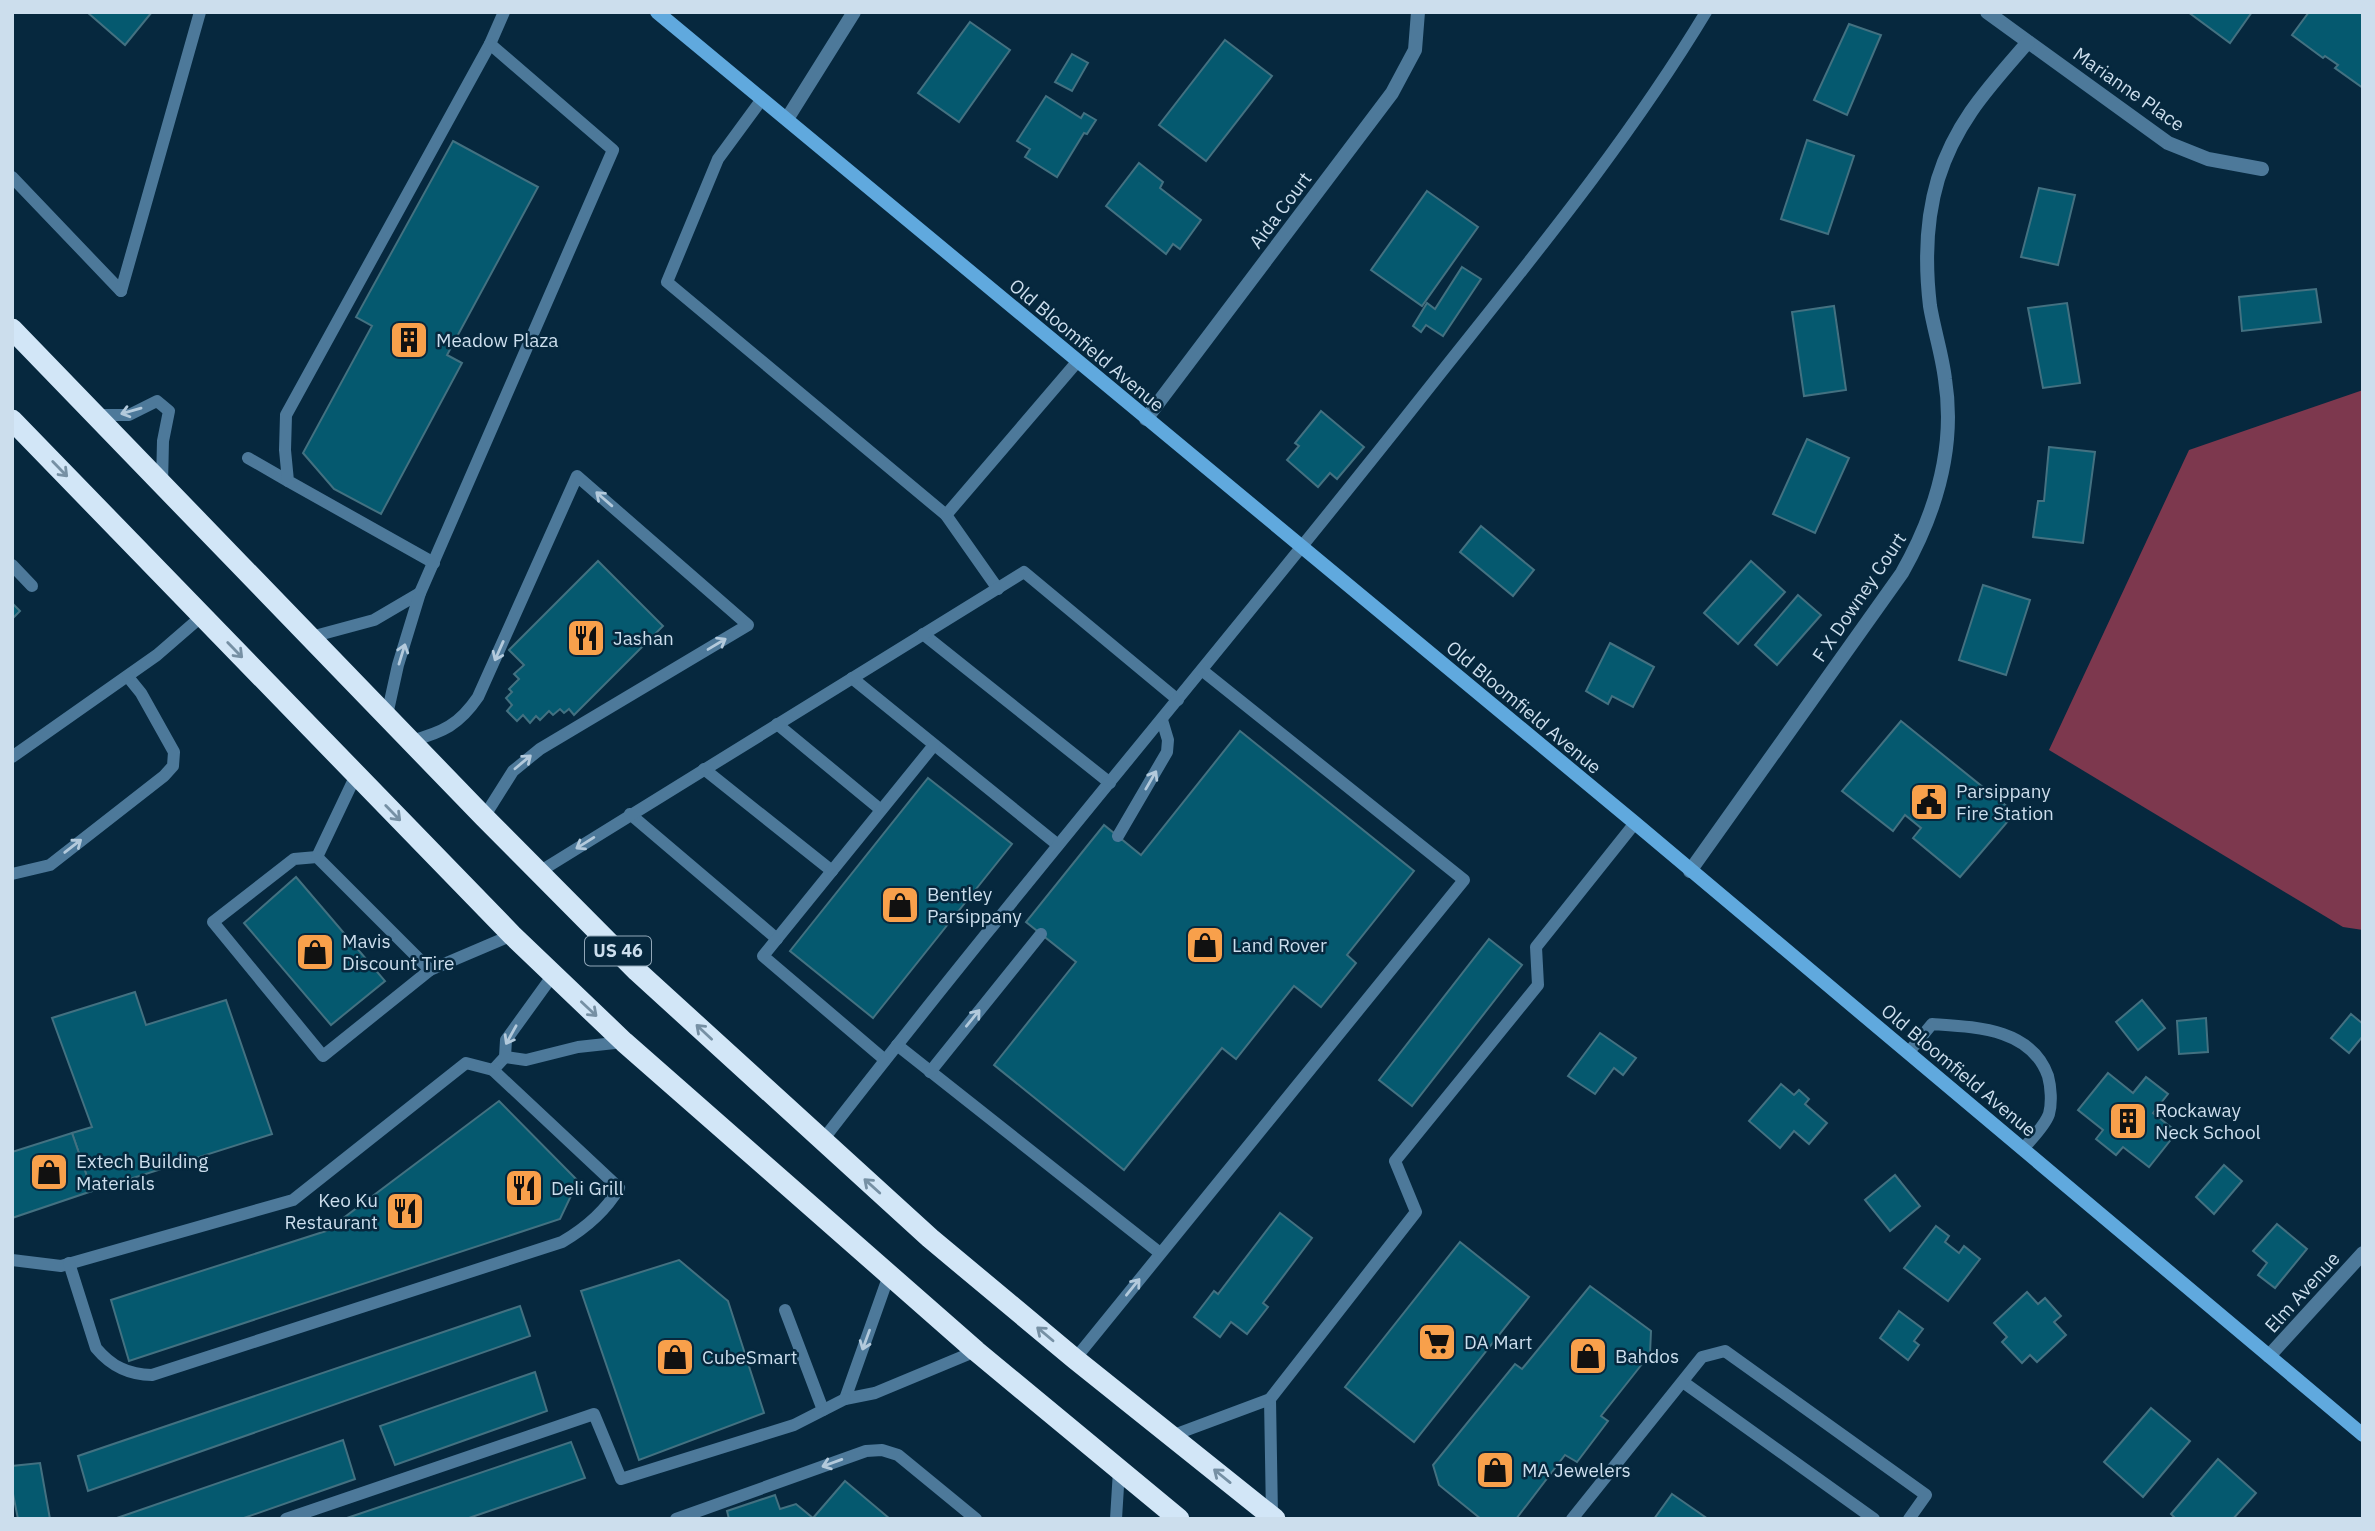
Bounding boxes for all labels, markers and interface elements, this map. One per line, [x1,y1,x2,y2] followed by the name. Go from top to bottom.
[2069,42,2189,136] street label: Marianne Place
[1243,167,1317,253] street label: Aida Court
[1005,273,1169,417] street label: Old Bloomfield Avenue
[388,319,430,361] building icon: Meadow Plaza
[436,328,558,352] place label: Meadow Plaza
[121,406,143,419] one-way arrow
[51,460,68,477] one-way arrow
[595,491,613,507] one-way arrow
[1807,528,1911,666] street label: F X Downey Court
[565,617,607,659] restaurant icon: Jashan
[613,626,674,650] place label: Jashan
[1442,635,1606,779] street label: Old Bloomfield Avenue
[707,636,727,650] one-way arrow
[492,640,505,661] one-way arrow
[227,641,244,658] one-way arrow
[396,643,409,665] one-way arrow
[514,754,532,770] one-way arrow
[1145,770,1158,791] one-way arrow
[1956,779,2054,825] place label: Parsippany Fire Station
[1908,781,1950,823] public building icon: Parsippany Fire Station
[385,805,402,822] one-way arrow
[575,836,595,850] one-way arrow
[63,839,82,854] one-way arrow
[927,882,1022,928] place label: Bentley Parsippany
[879,884,921,926] shop icon: Bentley Parsippany
[1184,924,1226,966] shop icon: Land Rover
[342,929,455,975] place label: Mavis Discount Tire
[294,931,336,973] shop icon: Mavis Discount Tire
[1232,933,1327,957] place label: Land Rover
[585,936,651,966] road number: US 46
[1877,998,2041,1142] street label: Old Bloomfield Avenue
[580,1000,597,1017] one-way arrow
[965,1010,981,1028] one-way arrow
[504,1024,518,1044] one-way arrow
[696,1024,713,1041] one-way arrow
[2155,1098,2261,1144] place label: Rockaway Neck School
[2107,1100,2149,1142] building icon: Rockaway Neck School
[76,1149,208,1195] place label: Extech Building Materials
[28,1151,70,1193] shop icon: Extech Building Materials
[503,1167,545,1209] restaurant icon: Deli Grill
[551,1176,624,1200] place label: Deli Grill
[864,1177,881,1194] one-way arrow
[284,1188,378,1234] place label: Keo Ku Restaurant
[384,1190,426,1232] restaurant icon: Keo Ku Restaurant
[2259,1247,2345,1337] street label: Elm Avenue
[1125,1278,1140,1296] one-way arrow
[1416,1321,1458,1363] supermarket icon: DA Mart
[1036,1326,1054,1341] one-way arrow
[859,1328,872,1350] one-way arrow
[1464,1330,1532,1354] place label: DA Mart
[1567,1335,1609,1377] shop icon: Bahdos
[654,1336,696,1378] shop icon: CubeSmart
[1615,1344,1679,1368] place label: Bahdos
[702,1345,797,1369] place label: CubeSmart
[1474,1449,1516,1491] shop icon: MA Jewelers
[822,1458,844,1470] one-way arrow
[1522,1458,1631,1482] place label: MA Jewelers
[1213,1468,1231,1484] one-way arrow

